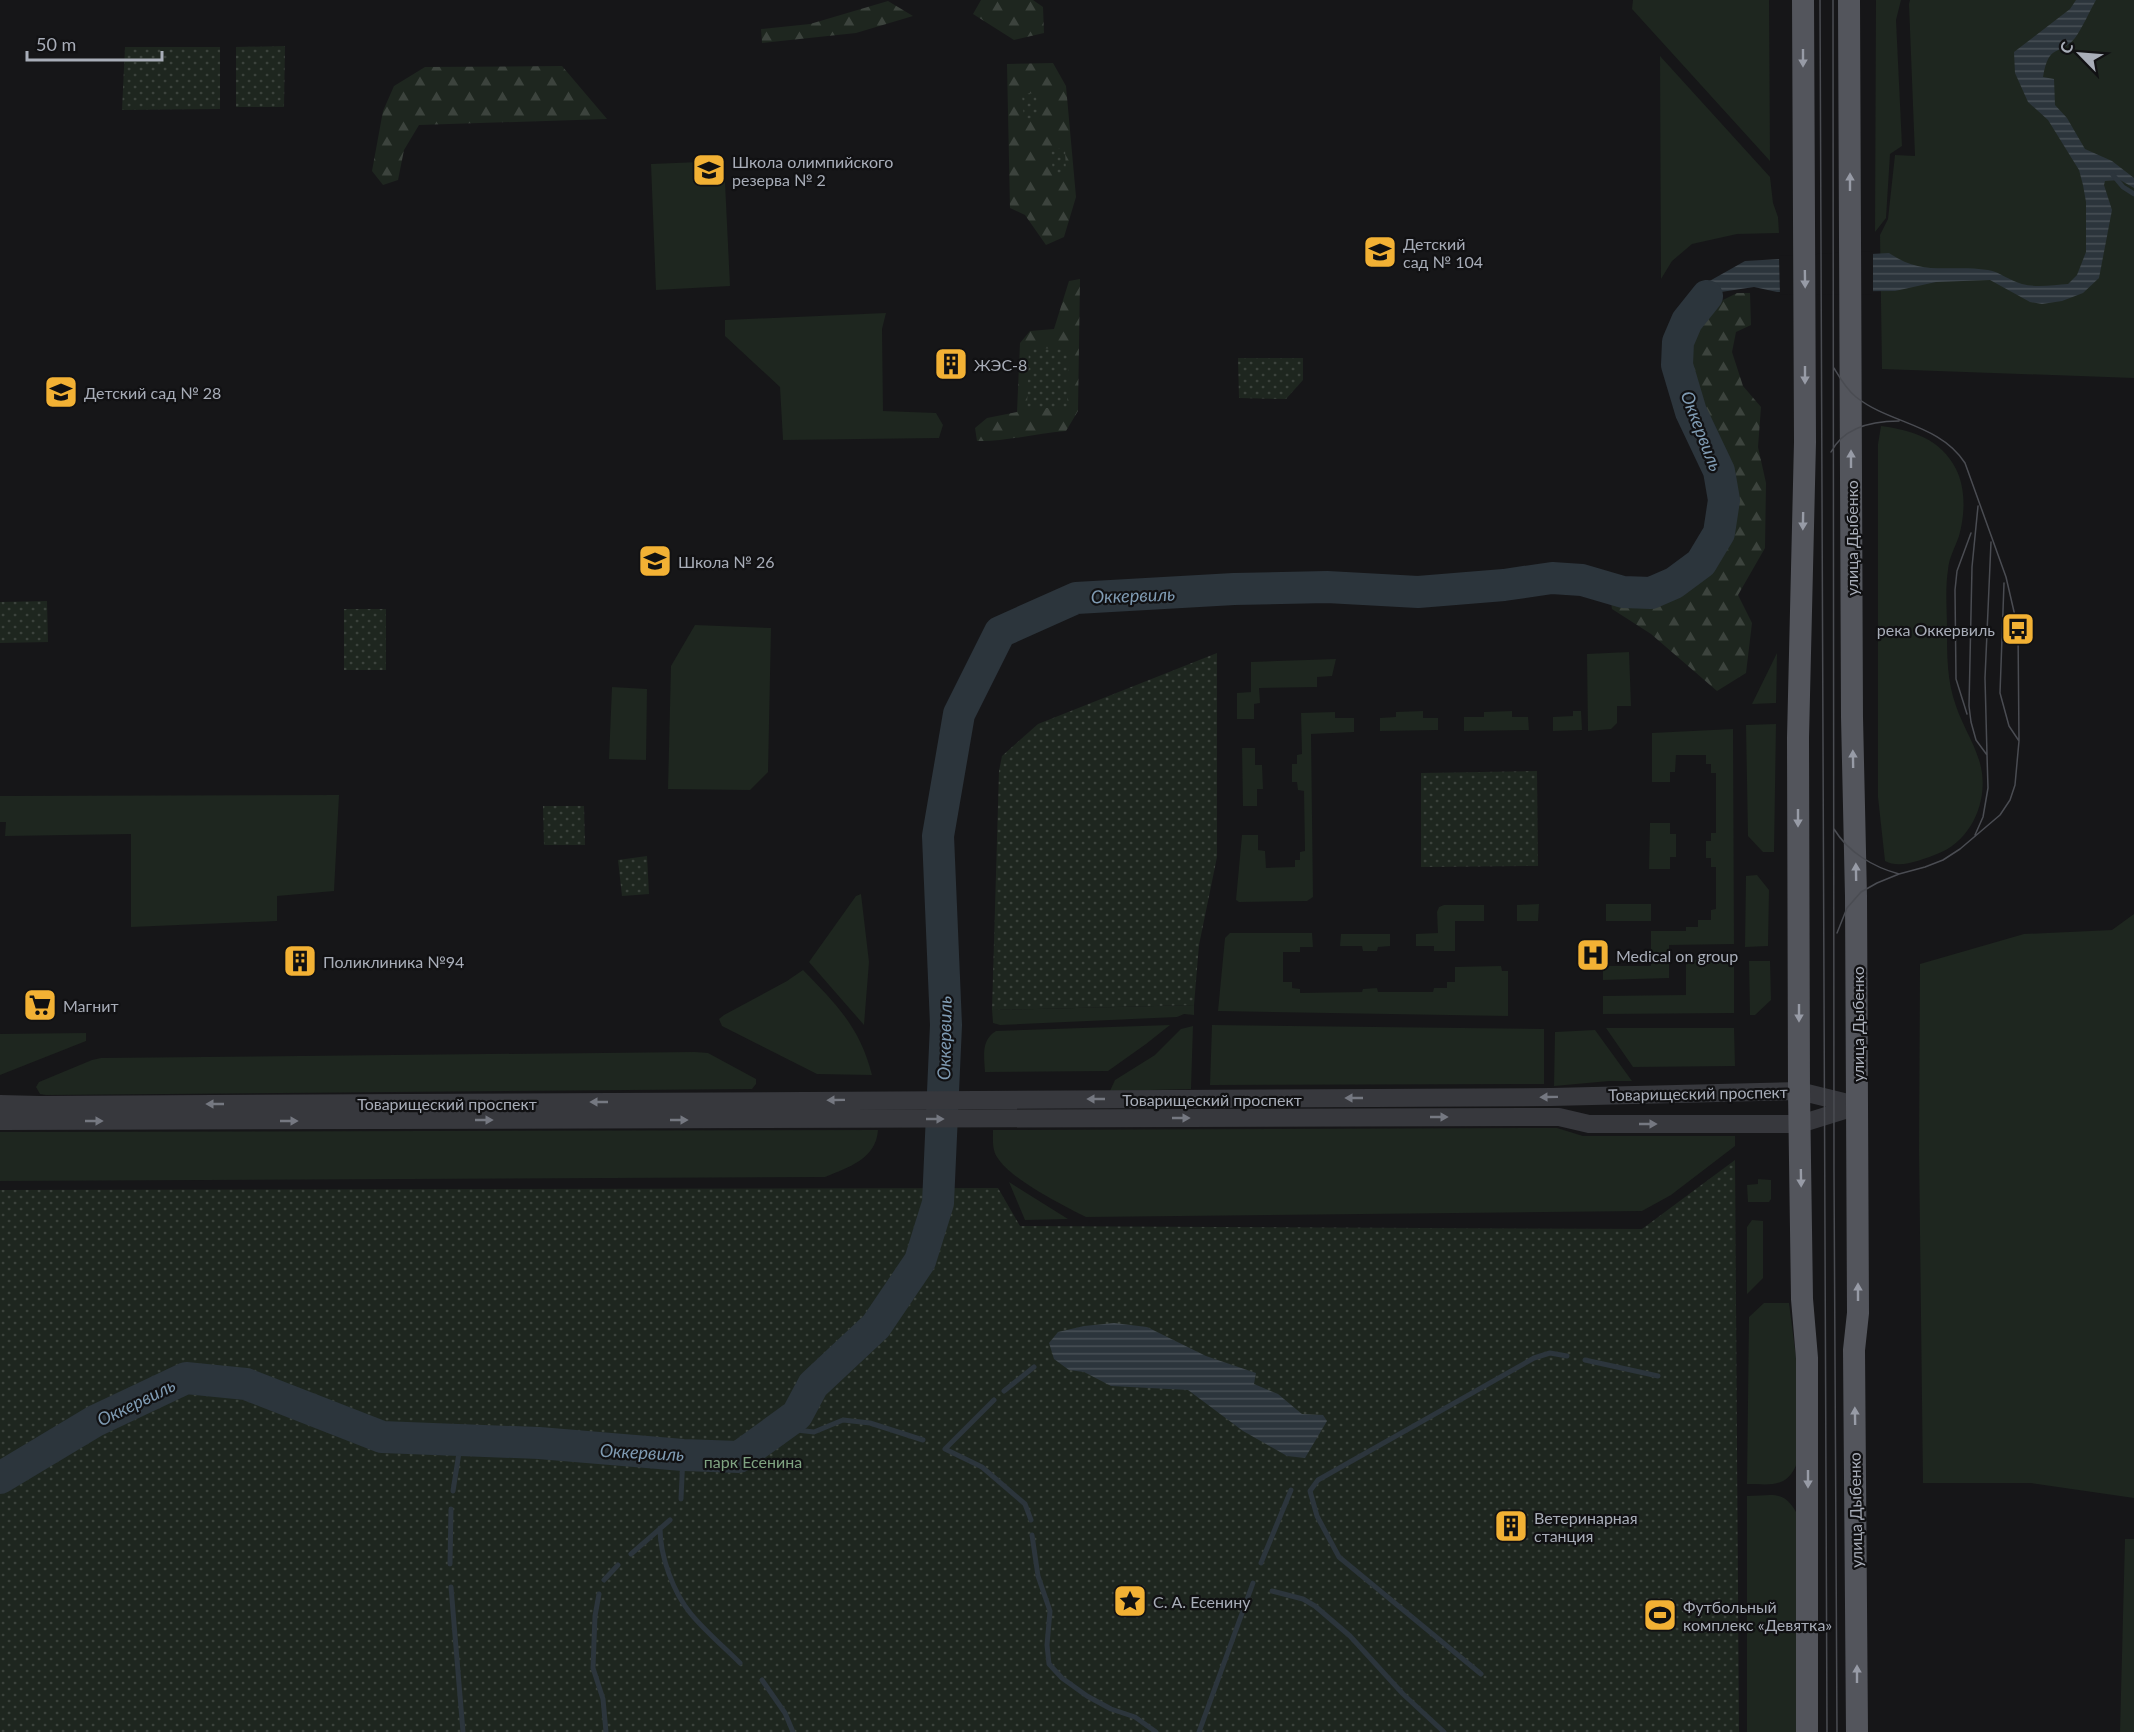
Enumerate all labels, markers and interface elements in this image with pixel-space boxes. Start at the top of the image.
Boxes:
scale bar [27,24,162,62]
north arrow [2050,24,2110,84]
text: 50 m [36,33,76,55]
text: С [2055,38,2077,56]
one-way arrow [1798,49,1808,68]
school or university icon: Школа олимпийского резерва № 2 [691,152,727,188]
place label: Школа олимпийского резерва № 2 [732,152,893,189]
one-way arrow [1845,173,1855,192]
school or university icon: Детский сад № 104 [1362,234,1398,270]
place label: Детский сад № 104 [1403,234,1483,271]
one-way arrow [1800,269,1809,288]
building icon: ЖЭС-8 [933,346,969,382]
place label: ЖЭС-8 [974,355,1027,374]
one-way arrow [1800,366,1810,385]
school or university icon: Детский сад № 28 [43,374,79,410]
place label: Детский сад № 28 [84,383,221,402]
water label: Оккервиль [1677,388,1727,474]
one-way arrow [1846,449,1856,468]
street label: улица Дыбенко [1842,480,1861,596]
one-way arrow [1799,512,1808,531]
school or university icon: Школа № 26 [637,543,673,579]
place label: Школа № 26 [678,552,774,571]
water label: Оккервиль [1090,583,1176,607]
bus stop icon: река Оккервиль [2000,611,2036,647]
place label: река Оккервиль [1877,620,1995,639]
one-way arrow [1849,749,1858,768]
one-way arrow [1793,808,1803,827]
one-way arrow [1851,863,1861,882]
hospital icon: Medical on group [1575,937,1611,973]
building icon: Поликлиника №94 [282,943,318,979]
place label: Medical on group [1616,946,1738,965]
place label: Поликлиника №94 [323,952,464,971]
street label: улица Дыбенко [1848,966,1867,1082]
supermarket icon: Магнит [22,987,58,1023]
place label: Магнит [63,996,119,1015]
water label: Оккервиль [932,996,956,1080]
one-way arrow [1794,1003,1804,1022]
street label: Товарищеский проспект [1608,1082,1788,1104]
street label: Товарищеский проспект [1122,1090,1302,1109]
one-way arrow [1539,1092,1558,1102]
one-way arrow [1344,1093,1363,1103]
street label: Товарищеский проспект [357,1094,537,1113]
one-way arrow [1086,1094,1105,1104]
one-way arrow [826,1095,845,1105]
one-way arrow [589,1097,608,1107]
one-way arrow [205,1099,224,1109]
one-way arrow [1430,1112,1449,1122]
one-way arrow [1172,1113,1191,1123]
one-way arrow [925,1114,944,1124]
one-way arrow [475,1115,494,1125]
one-way arrow [670,1115,689,1125]
one-way arrow [85,1116,104,1126]
one-way arrow [280,1116,299,1126]
one-way arrow [1638,1119,1657,1129]
one-way arrow [1797,1169,1806,1188]
one-way arrow [1853,1283,1863,1302]
water label: Оккервиль [93,1374,179,1430]
one-way arrow [1850,1406,1859,1425]
water label: Оккервиль [599,1439,685,1465]
park label: парк Есенина [704,1452,802,1471]
street label: улица Дыбенко [1844,1452,1866,1568]
one-way arrow [1803,1470,1812,1489]
building icon: Ветеринарная станция [1493,1508,1529,1544]
place label: Ветеринарная станция [1534,1508,1638,1545]
place icon: С. А. Есенину [1112,1583,1148,1619]
place label: С. А. Есенину [1153,1592,1251,1611]
sports icon: Футбольный комплекс «Девятка» [1642,1597,1678,1633]
place label: Футбольный комплекс «Девятка» [1683,1597,1832,1634]
one-way arrow [1852,1664,1861,1683]

